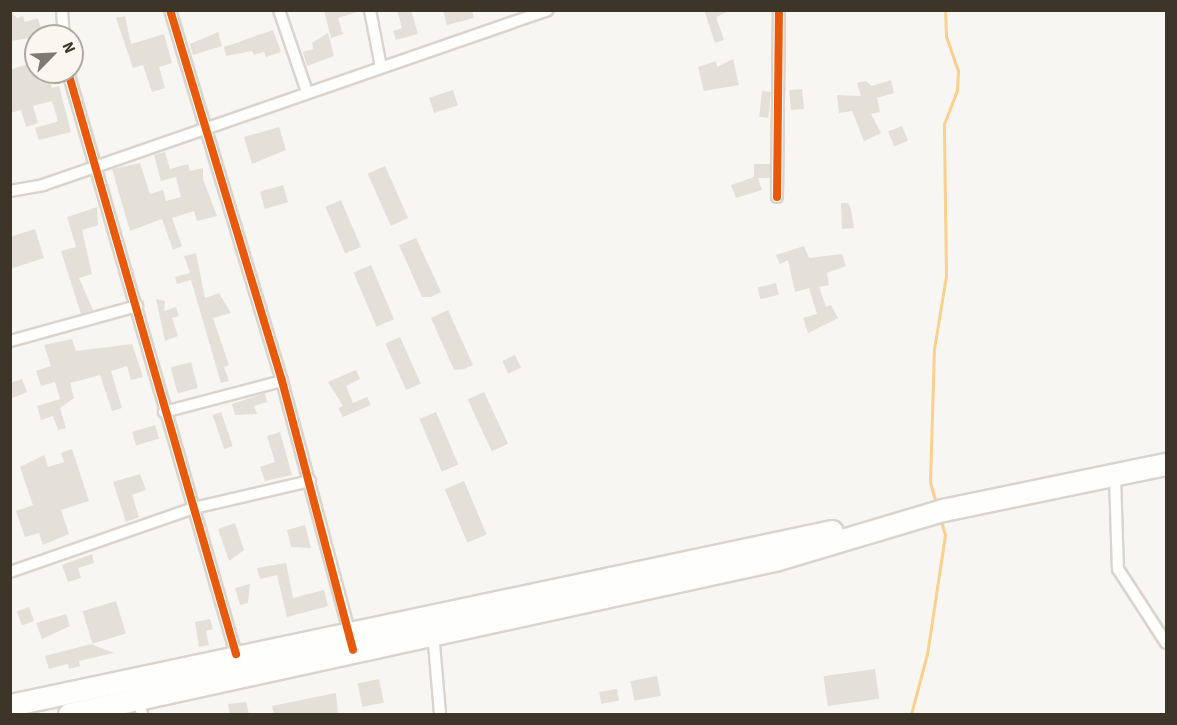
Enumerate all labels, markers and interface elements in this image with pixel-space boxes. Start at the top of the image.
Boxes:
north arrow [24,24,84,84]
text: N [56,38,81,57]

